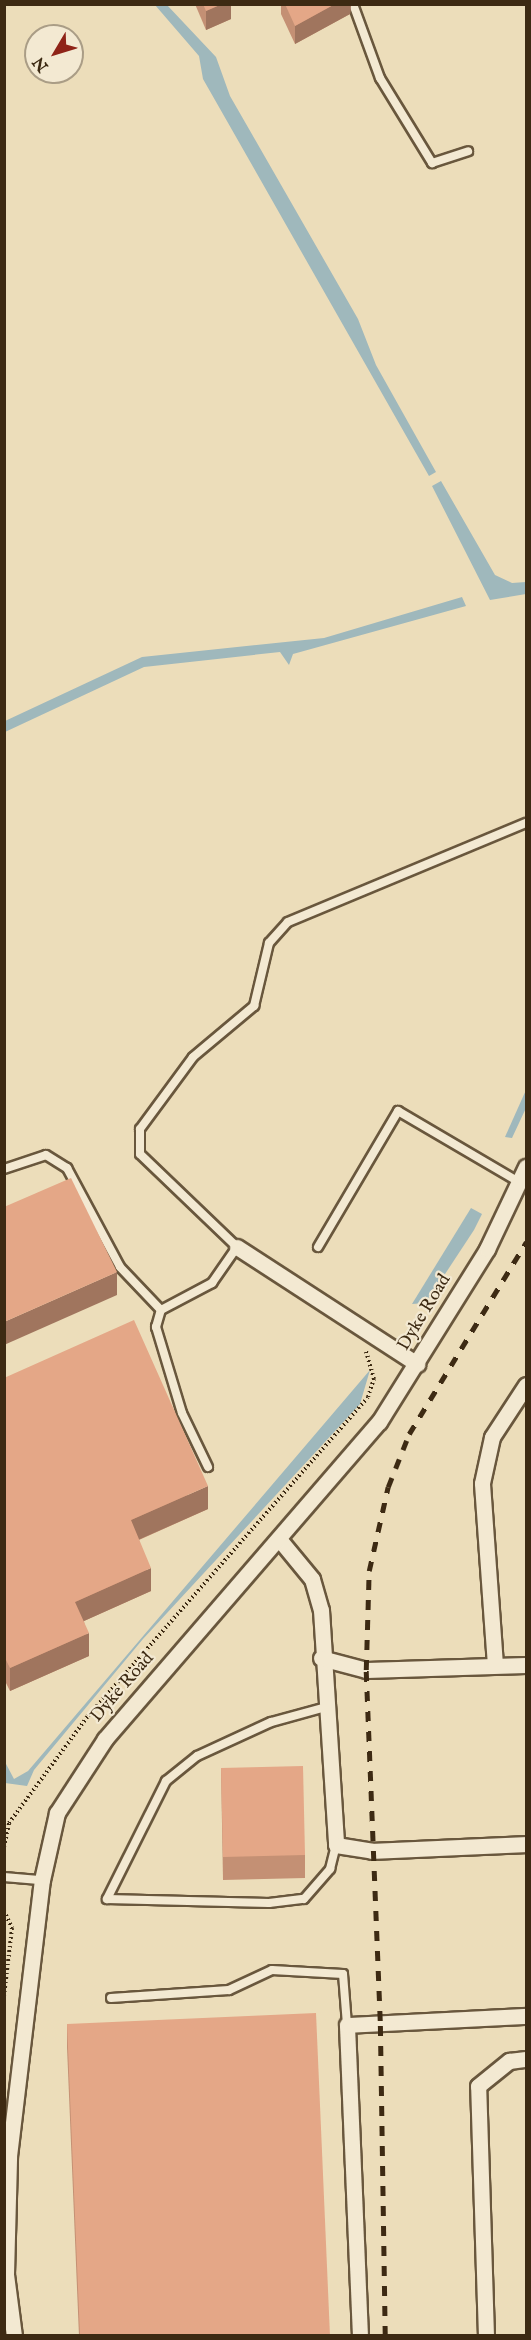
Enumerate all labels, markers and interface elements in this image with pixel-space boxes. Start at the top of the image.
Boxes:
north arrow [24,24,84,84]
text: N [29,52,54,75]
street label: Dyke Road [394,1271,456,1355]
street label: Dyke Road [87,1649,159,1727]

